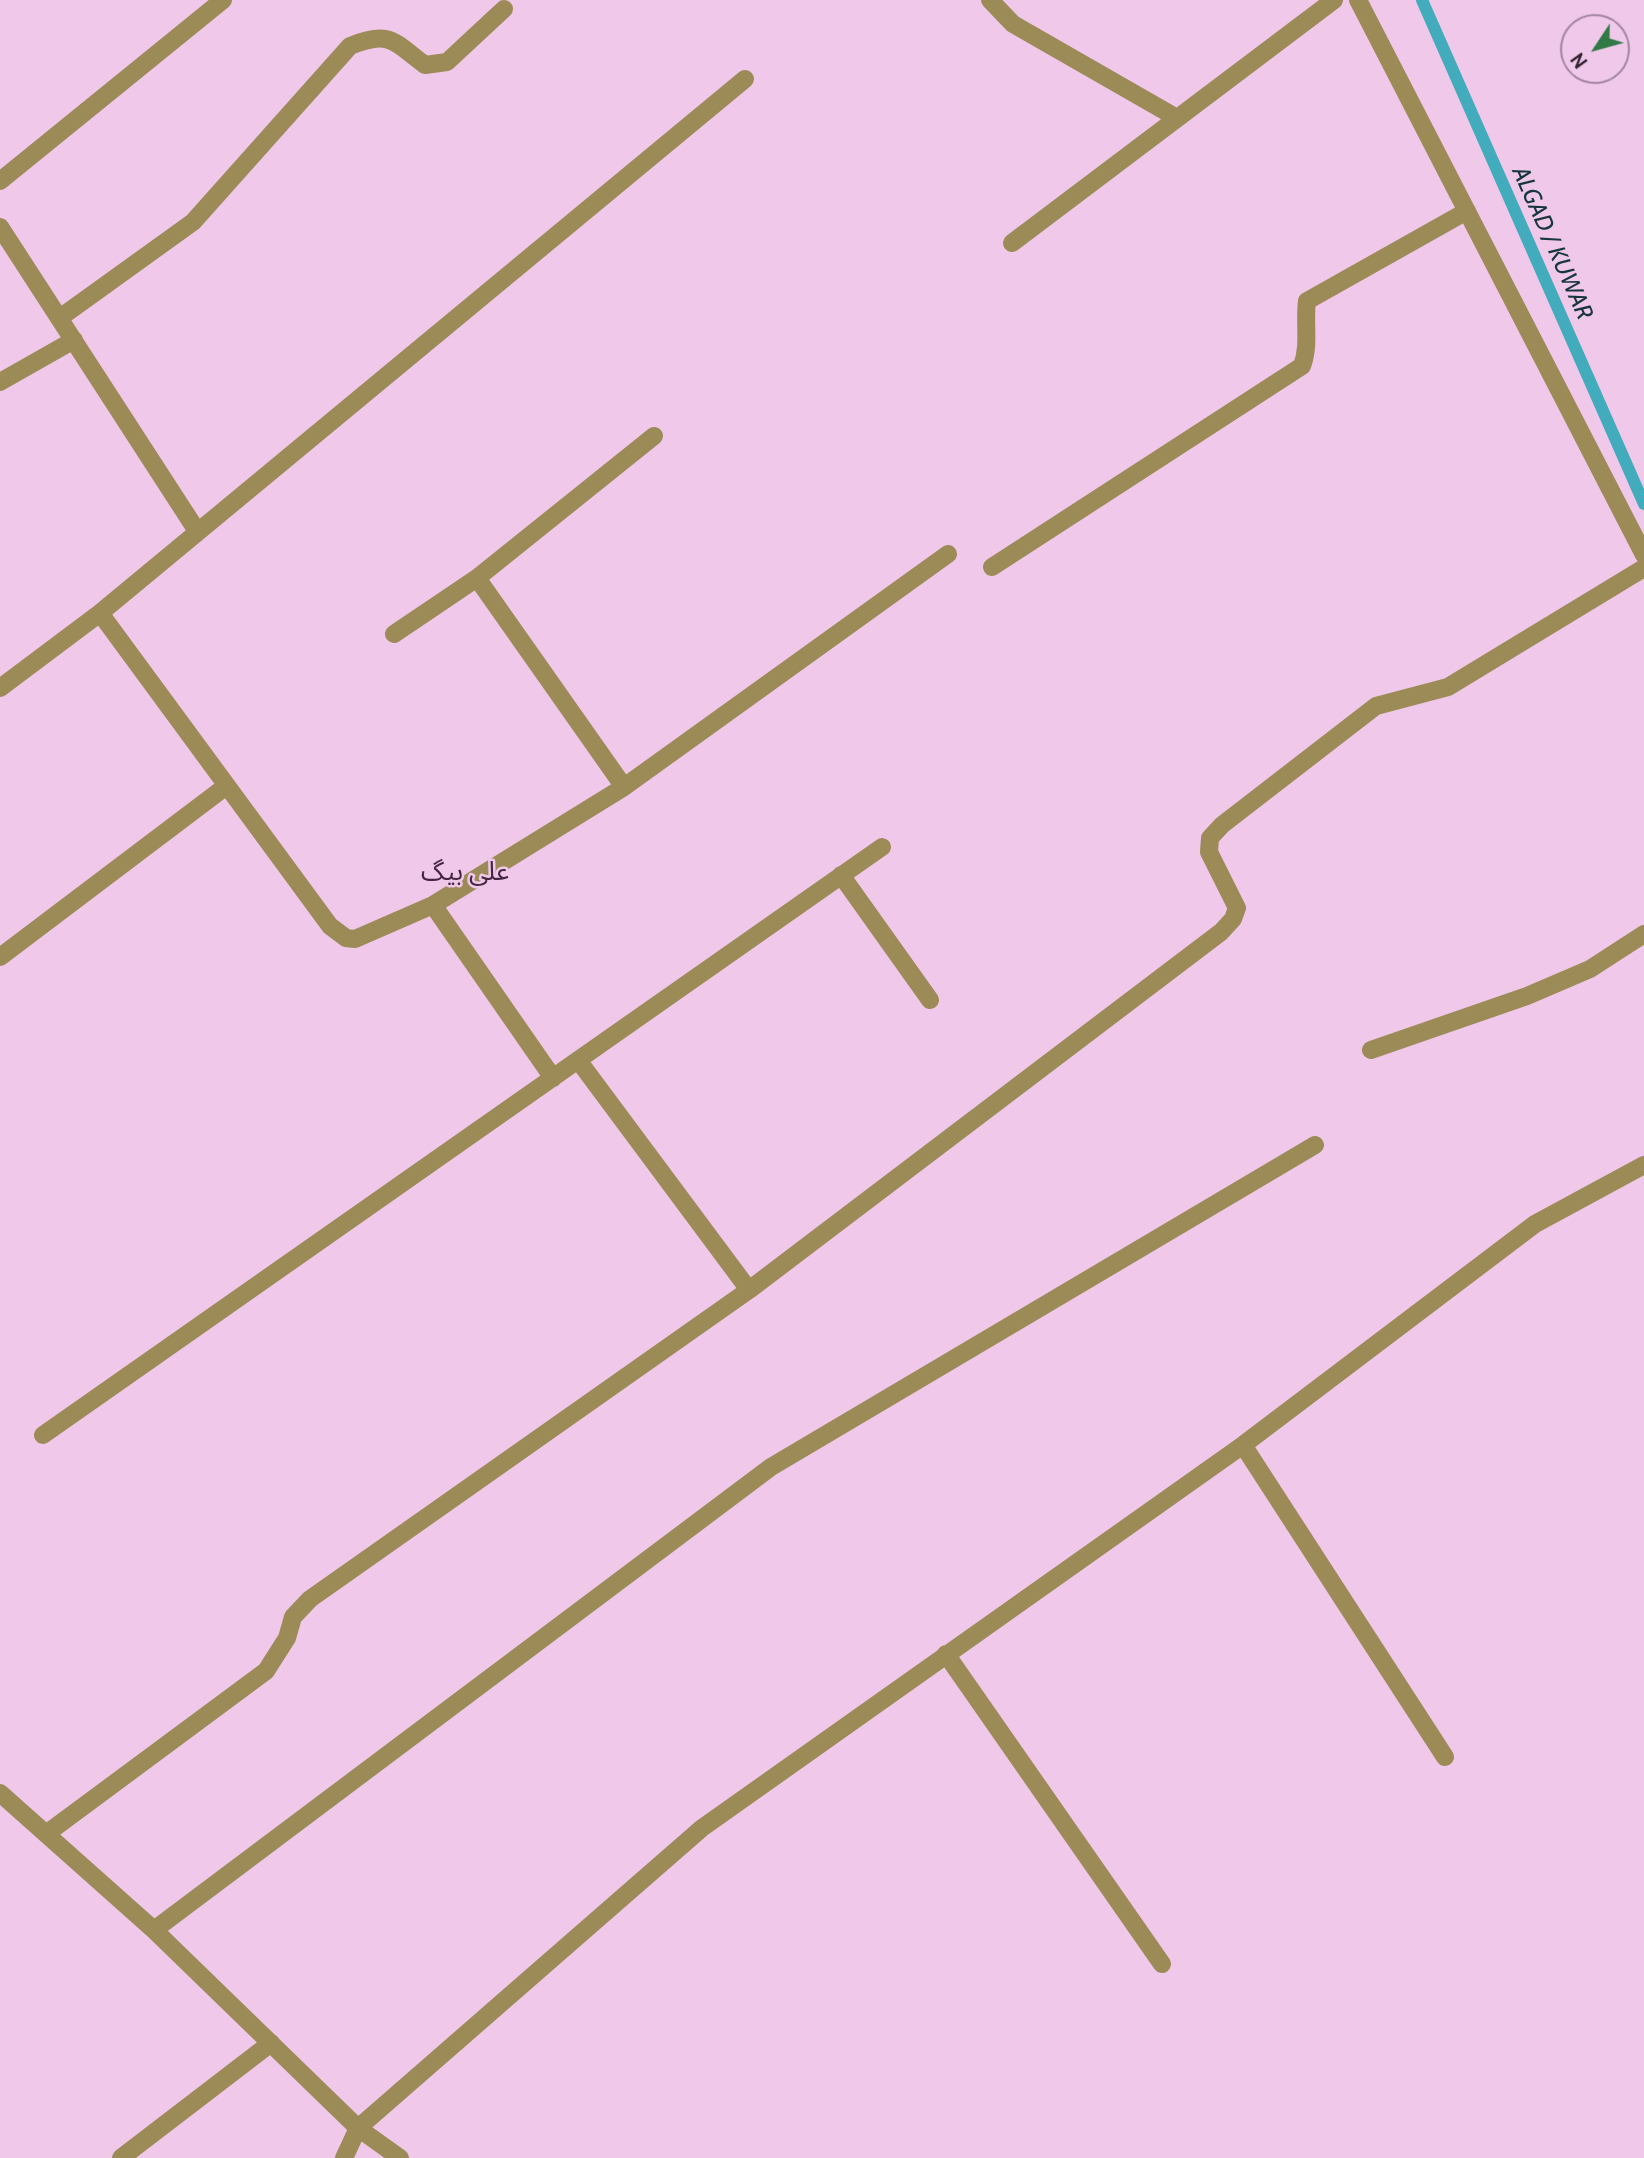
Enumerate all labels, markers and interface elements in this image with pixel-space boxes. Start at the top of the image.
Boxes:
north arrow [1560,14,1630,84]
text: N [1566,48,1592,73]
water label: ALGAD / KUWAR [1505,162,1599,324]
district label: علی بیگ [421,856,509,888]

